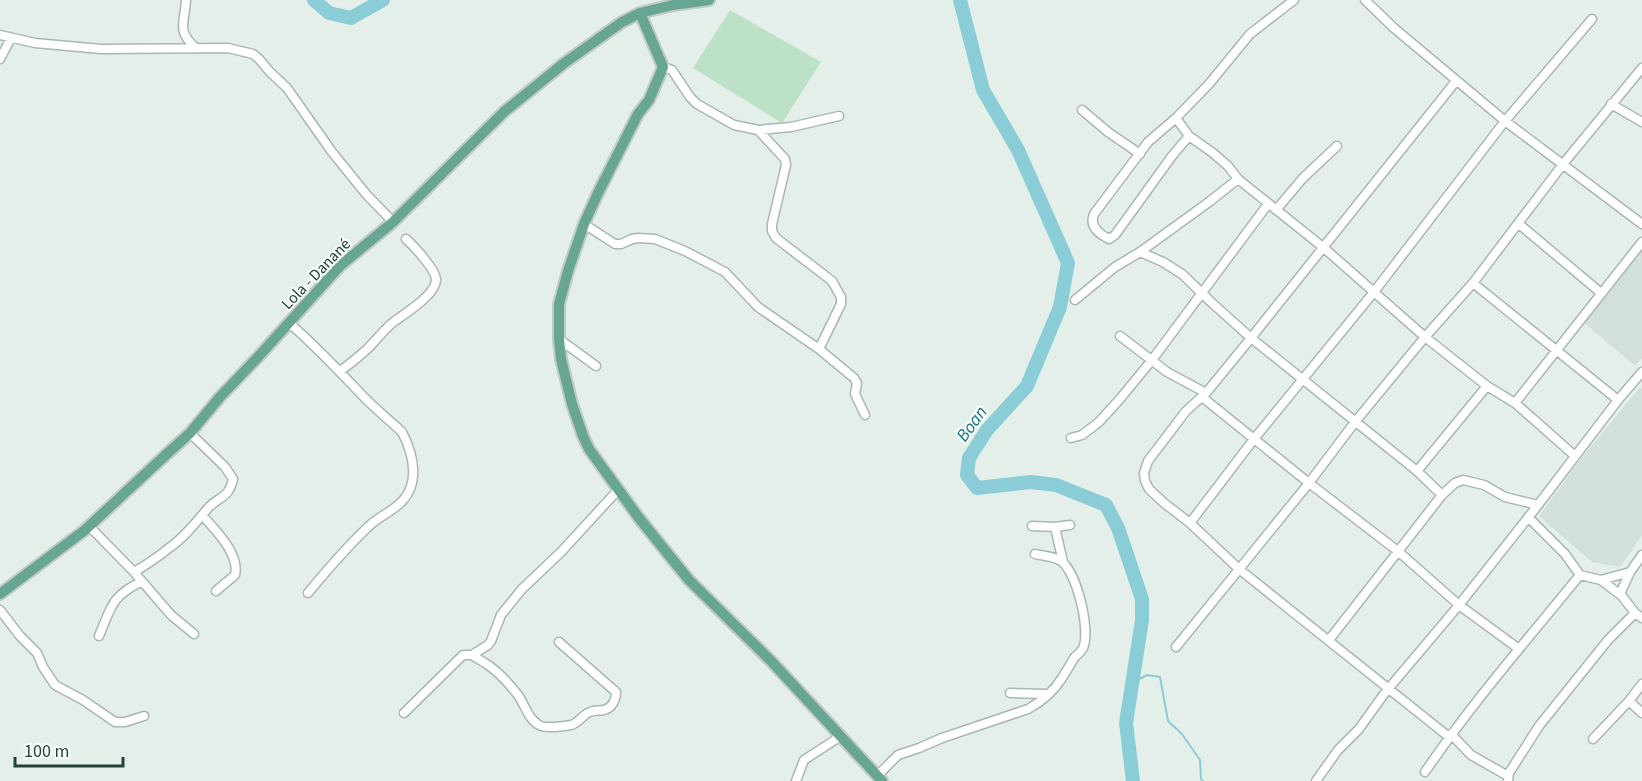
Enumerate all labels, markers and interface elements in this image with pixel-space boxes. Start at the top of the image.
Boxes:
street label: Lola - Danané [276,234,356,314]
water label: Boan [951,401,993,447]
scale bar [15,730,123,768]
text: 100 m [24,739,69,764]

